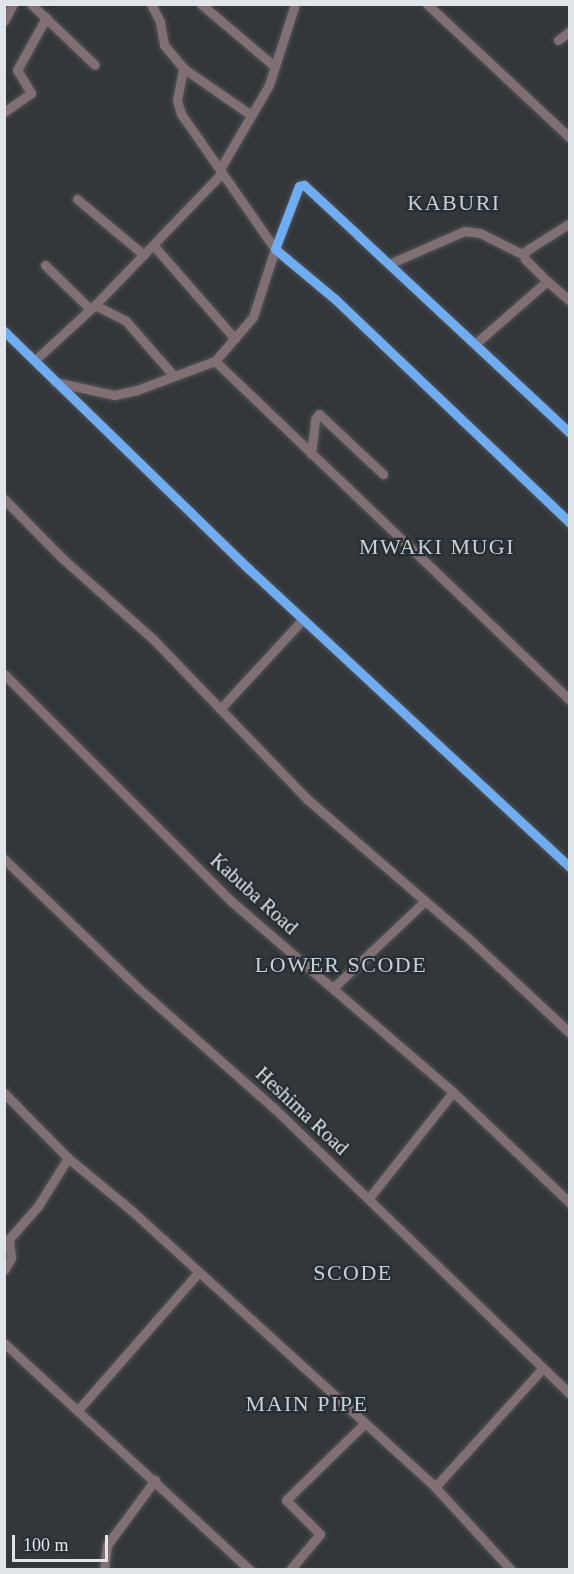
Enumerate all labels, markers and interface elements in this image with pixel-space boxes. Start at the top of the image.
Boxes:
district label: KABURI [407,190,501,216]
district label: MWAKI MUGI [359,534,515,560]
street label: Kabuba Road [205,848,303,940]
district label: LOWER SCODE [255,952,427,978]
street label: Heshima Road [251,1062,353,1160]
district label: SCODE [313,1260,393,1286]
district label: MAIN PIPE [246,1391,368,1417]
scale bar [15,1523,111,1561]
text: 100 m [23,1535,69,1555]

